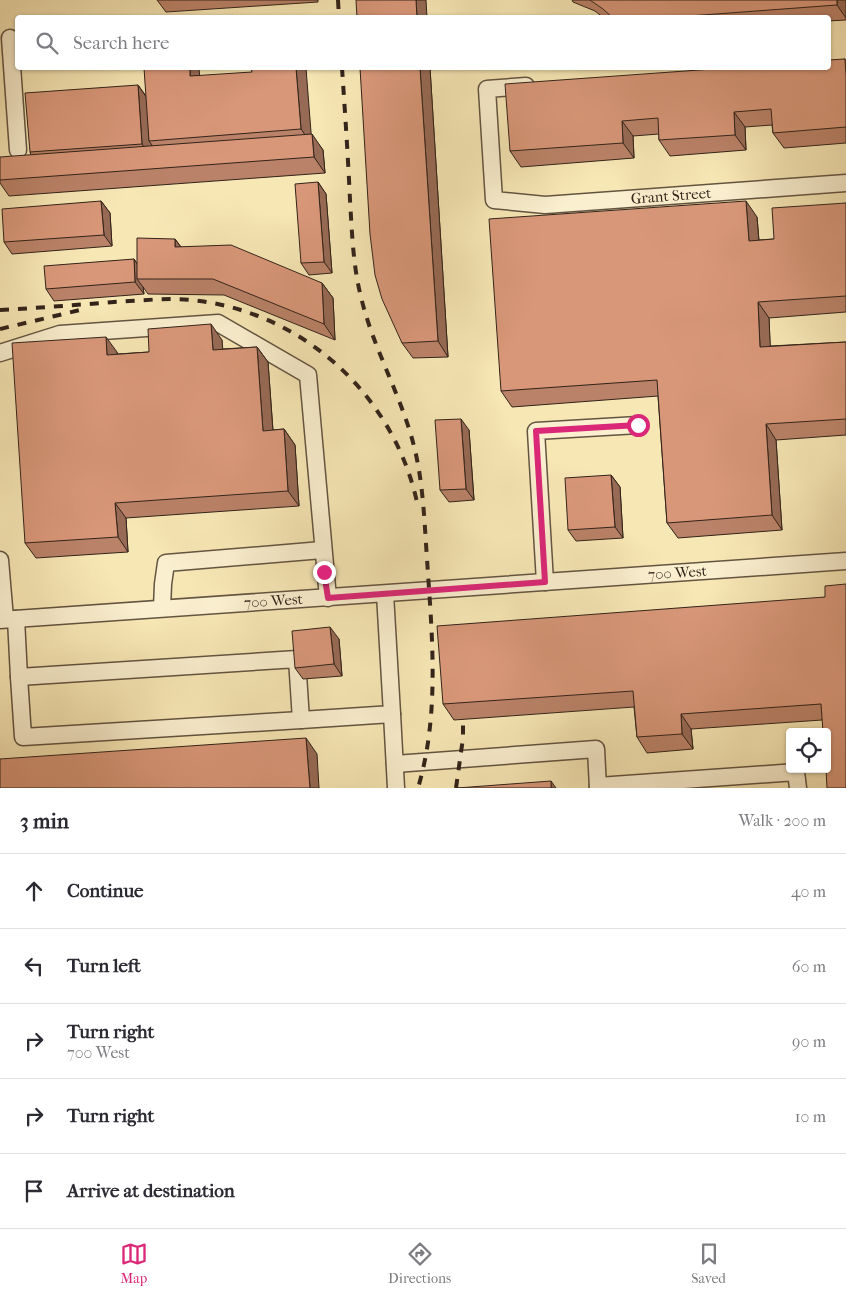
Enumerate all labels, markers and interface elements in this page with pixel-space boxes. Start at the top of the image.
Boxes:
search box [15,15,831,70]
icon: search [33,29,61,57]
text: Search here [73,32,169,54]
street label: Grant Street [630,184,713,208]
route start [627,414,650,437]
route end [313,561,336,584]
street label: 700 West [647,562,708,584]
street label: 700 West [243,590,304,612]
map controls [786,728,831,773]
button: locate [786,728,831,773]
text: 3 min [20,809,69,833]
text: Walk · 200 m [739,811,826,830]
icon: ahead [20,877,48,905]
text: Continue [67,880,143,902]
text: 40 m [791,882,826,901]
icon: left [20,952,48,980]
text: Turn left [67,955,141,977]
text: 60 m [792,957,826,976]
text: Turn right [67,1021,154,1043]
icon: right [20,1027,48,1055]
text: 90 m [792,1032,826,1051]
text: 700 West [67,1043,130,1062]
icon: right [20,1102,48,1130]
text: Turn right [67,1105,154,1127]
text: 10 m [795,1107,826,1126]
icon: arrive [20,1177,48,1205]
text: Arrive at destination [67,1180,235,1202]
tab: Map [120,1240,148,1287]
tab: Directions [388,1240,451,1287]
tab: Saved [691,1240,726,1287]

